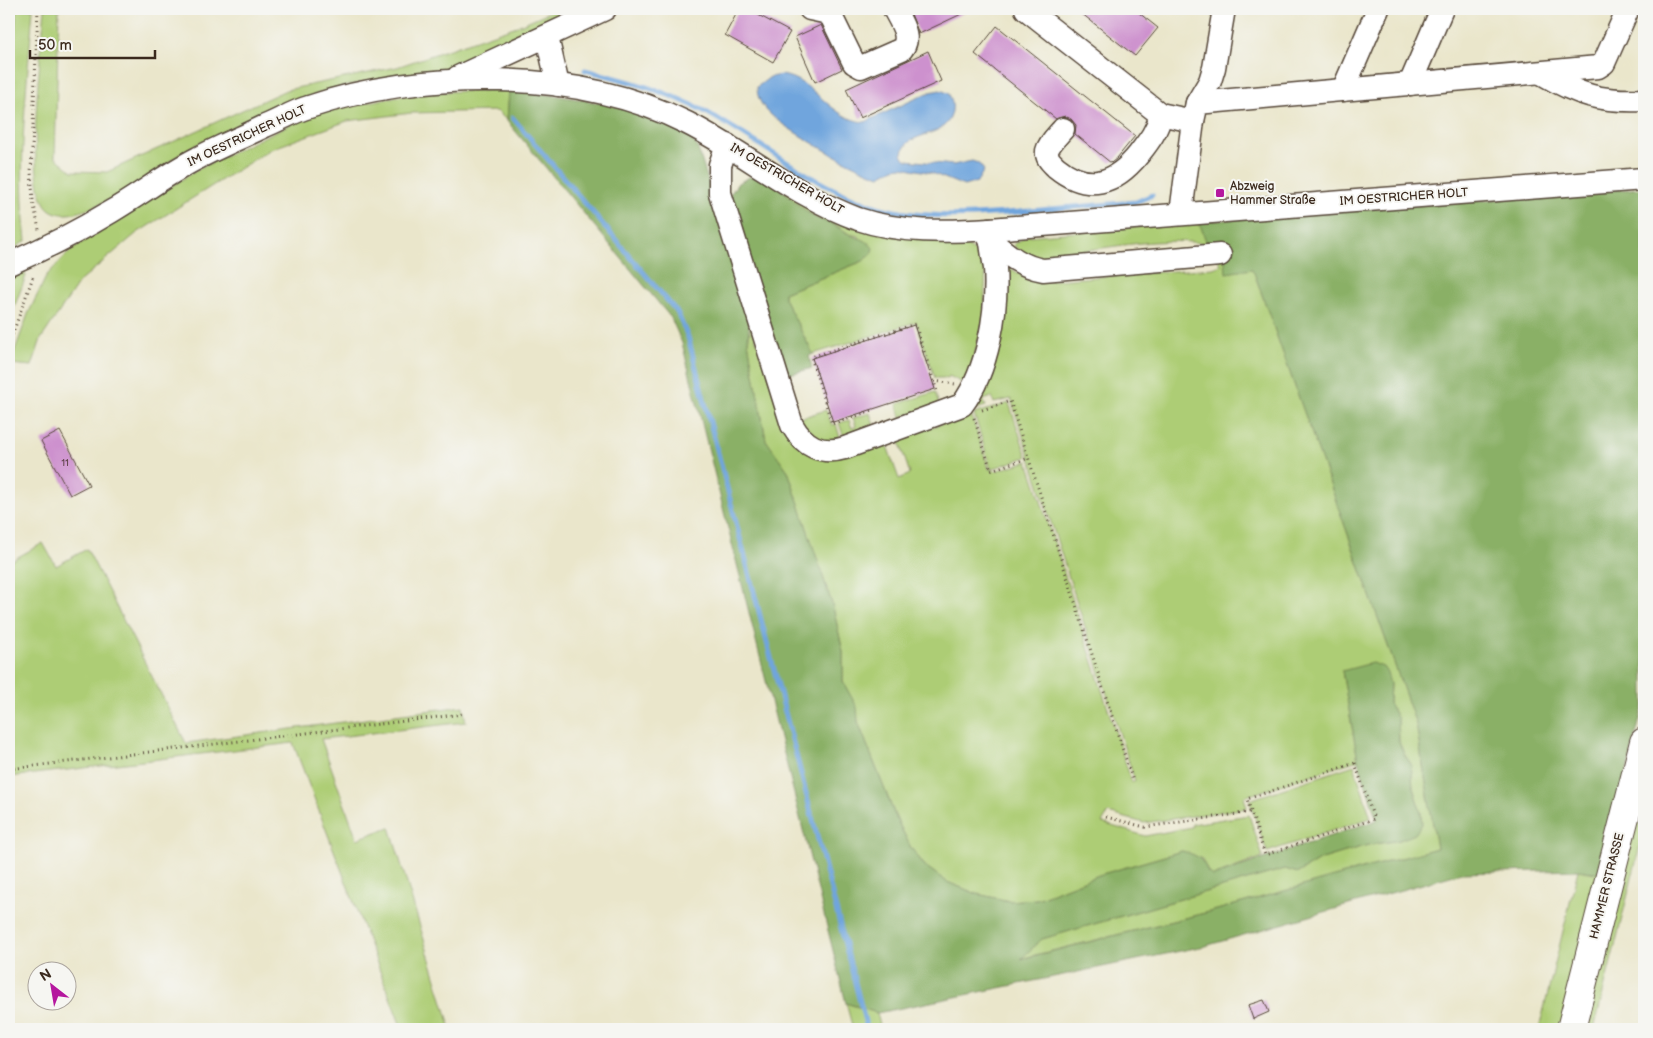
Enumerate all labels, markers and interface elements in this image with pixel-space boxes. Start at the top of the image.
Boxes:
scale bar [30,28,155,60]
text: 50 m [38,36,72,55]
street label: IM OESTRICHER HOLT [185,102,309,170]
street label: IM OESTRICHER HOLT [727,140,847,218]
place label: Abzweig Hammer Straße [1230,179,1316,208]
street label: IM OESTRICHER HOLT [1339,185,1470,209]
marker: Abzweig Hammer Straße [1214,187,1226,199]
house number: 11 [61,457,69,469]
street label: HAMMER STRASSE [1587,831,1627,941]
north arrow [28,960,78,1010]
text: N [37,965,54,985]

